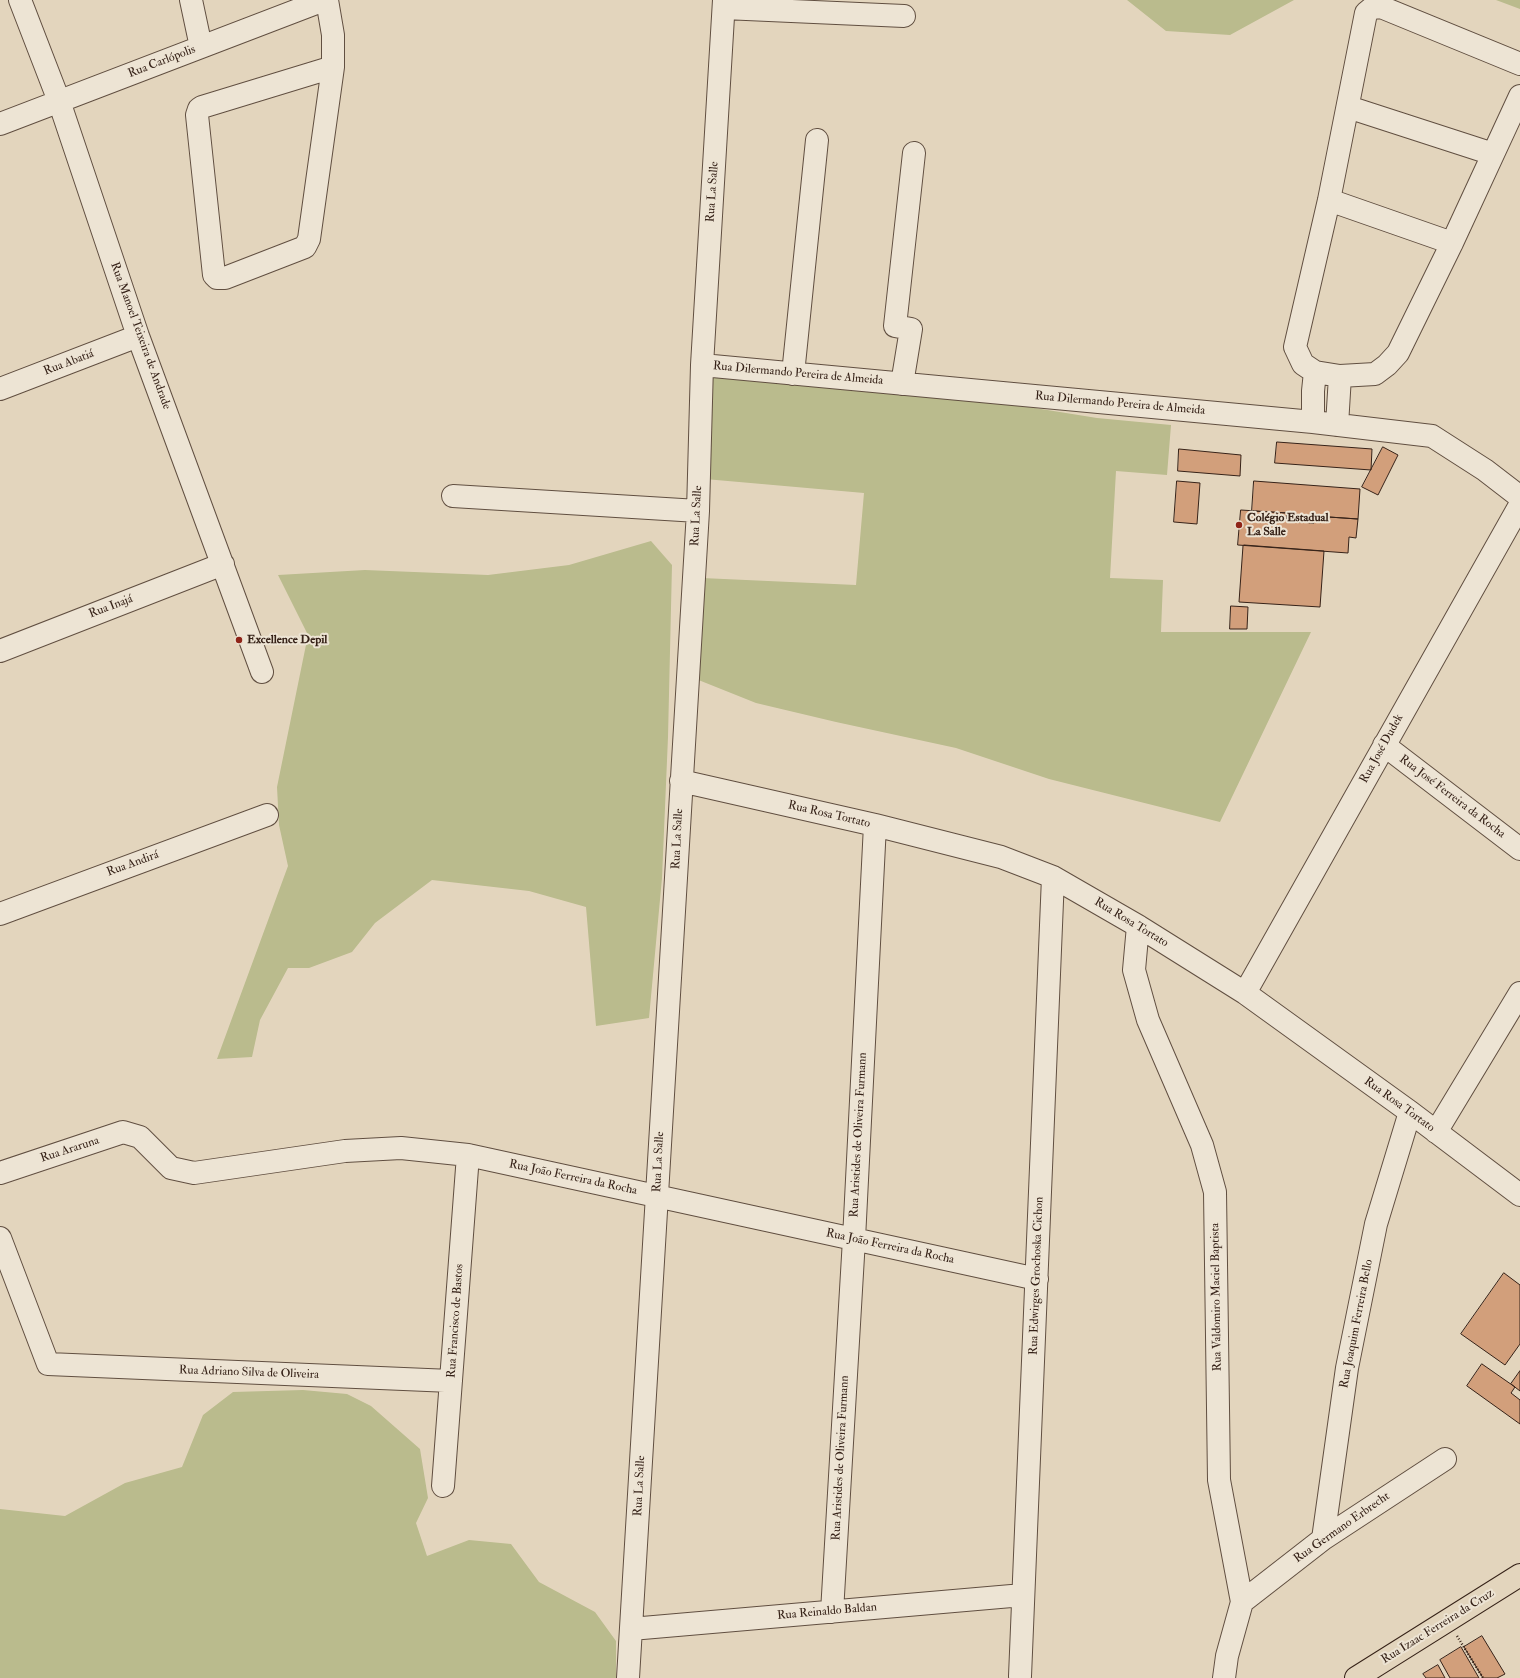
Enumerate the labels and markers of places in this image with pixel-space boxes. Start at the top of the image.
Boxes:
place label: Colégio Estadual La Salle [1247,511,1329,539]
marker: Colégio Estadual La Salle [1234,520,1244,530]
place label: Excellence Depil [247,633,327,647]
marker: Excellence Depil [234,635,244,645]

